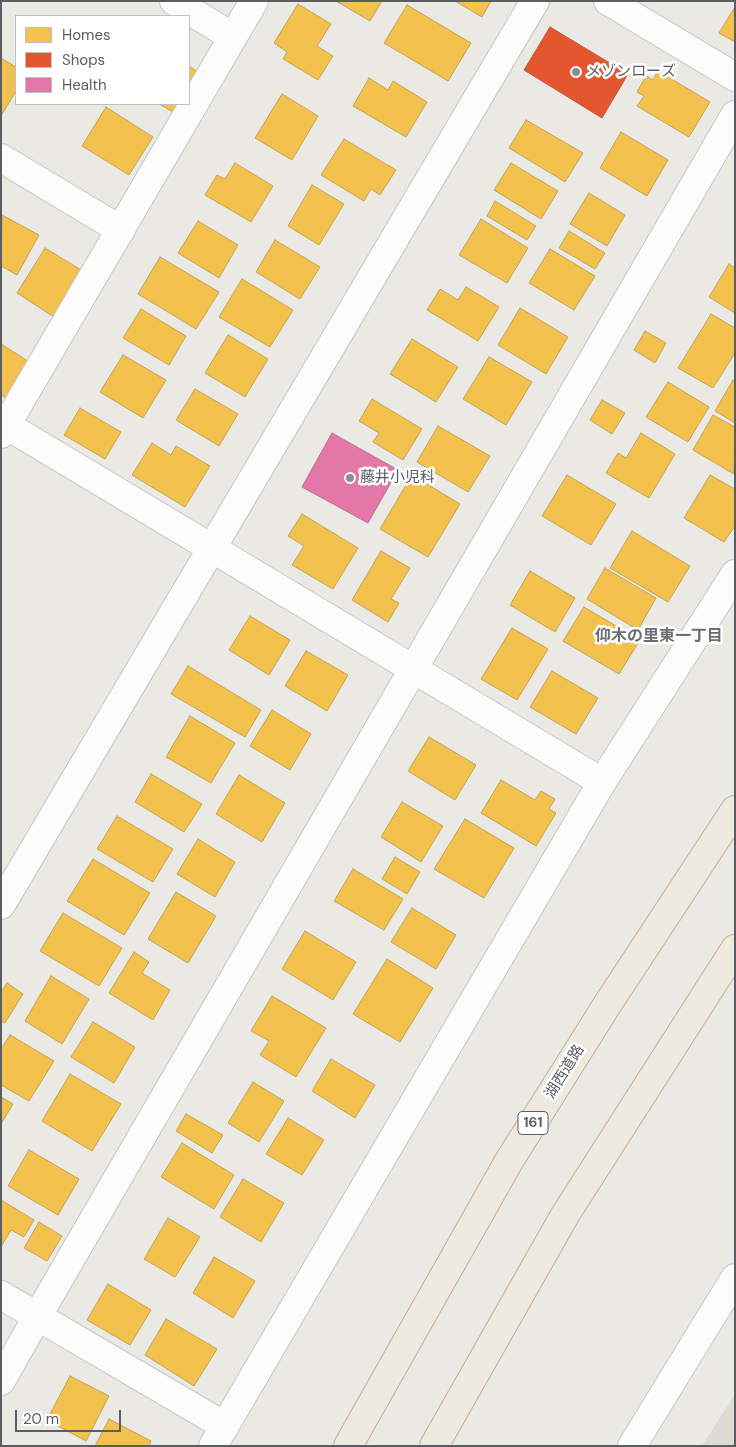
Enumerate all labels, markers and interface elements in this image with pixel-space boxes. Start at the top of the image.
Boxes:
legend [15,15,190,105]
text: Homes [62,25,111,45]
text: Shops [62,50,105,70]
place label: メゾンローズ [586,63,676,81]
marker: メゾンローズ [570,66,582,78]
text: Health [62,75,107,95]
place label: 藤井小児科 [360,469,435,487]
marker: 藤井小児科 [344,472,356,484]
district label: 仰木の里東一丁目 [595,627,723,647]
street label: 湖西道路 [541,1042,589,1102]
road number: 161 [518,1112,548,1134]
scale bar [18,1400,124,1432]
text: 20 m [23,1409,59,1429]

